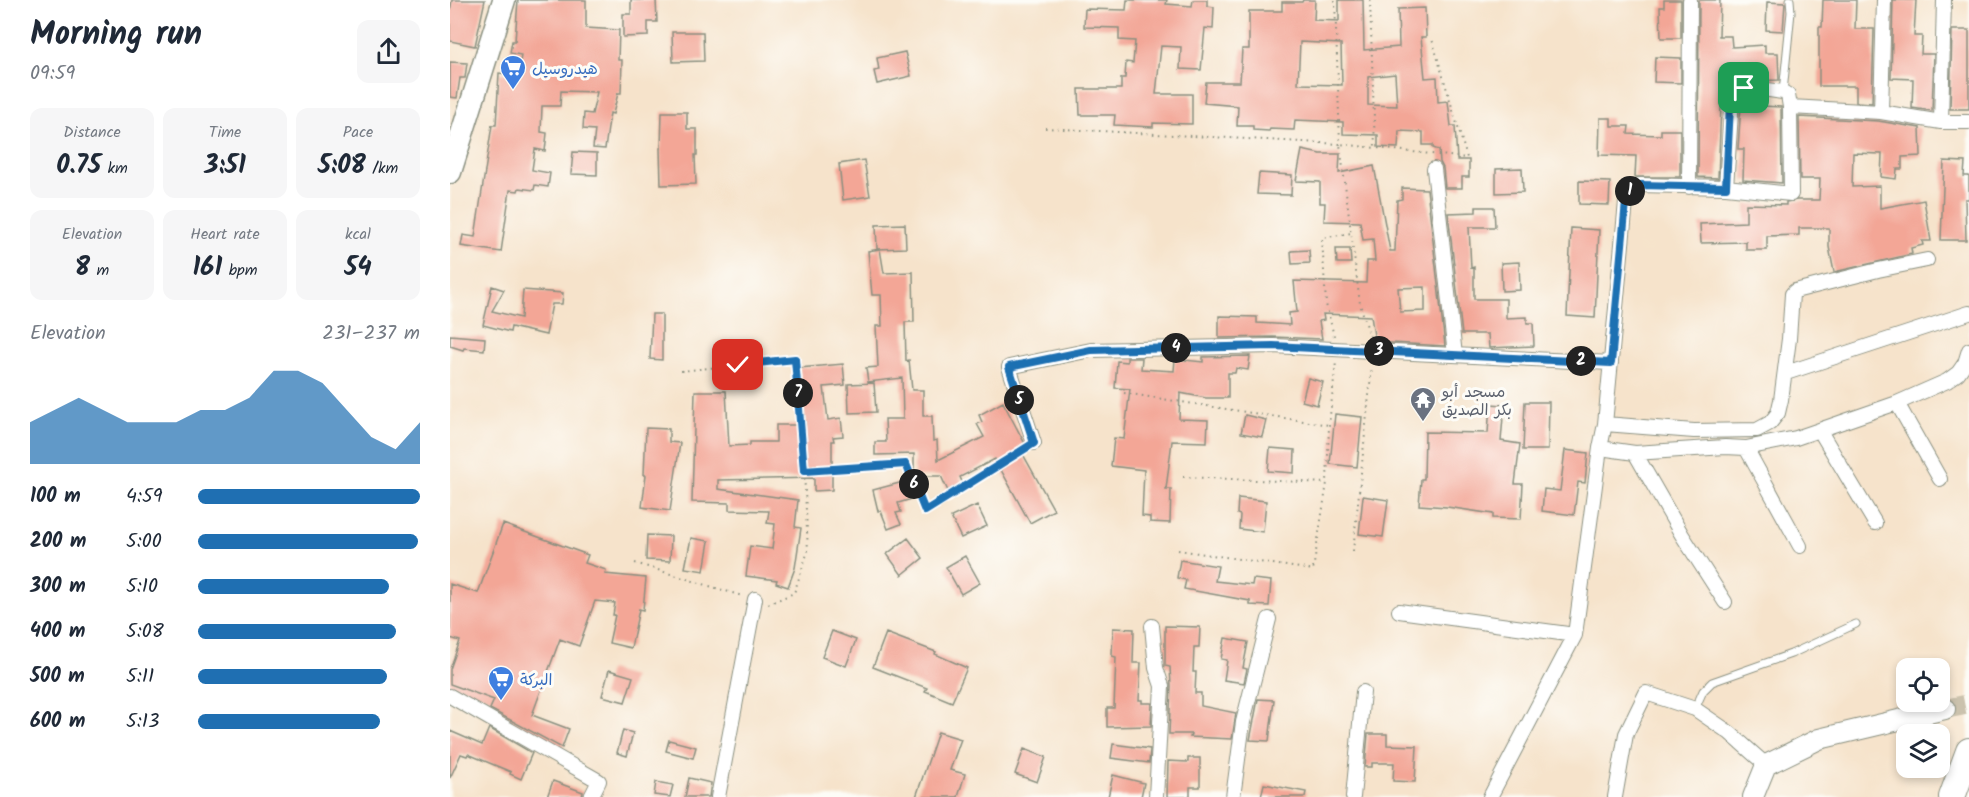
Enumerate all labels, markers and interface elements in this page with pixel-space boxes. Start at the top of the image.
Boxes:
text: Morning run [30,9,202,62]
button: share [357,20,420,83]
supermarket icon: هيدروسيل [498,53,528,91]
place label: هيدروسيل [532,57,598,82]
text: 09:59 [30,58,75,90]
pin [1718,62,1769,113]
icon: arrive [1727,71,1760,104]
text: Distance [63,120,121,145]
text: Time [209,120,241,145]
text: Pace [343,120,373,145]
text: 0.75 [56,145,101,187]
text: 3:51 [204,145,246,187]
text: 5:08 [318,145,366,187]
text: km [101,156,128,181]
text: /km [366,156,398,181]
pin: 1 [1615,176,1645,206]
text: 1 [1628,178,1632,203]
text: Elevation [62,222,122,247]
text: Heart rate [190,222,260,247]
text: kcal [345,222,371,247]
text: 8 [75,247,90,289]
text: 161 [193,247,222,289]
text: 54 [344,247,372,289]
text: m [90,258,109,283]
text: bpm [222,258,258,283]
text: Elevation [30,318,106,350]
text: 231–237 m [322,318,420,350]
pin: 4 [1161,333,1191,363]
text: 4 [1172,335,1180,360]
pin: 3 [1364,336,1394,366]
text: 3 [1375,338,1383,363]
pin [712,339,763,390]
pin: 2 [1566,346,1596,376]
icon: check [721,348,754,381]
text: 2 [1576,348,1586,373]
pin: 7 [783,378,813,408]
text: 7 [794,380,802,405]
place label: مسجد أبو بكر الصديق [1440,380,1512,423]
pin: 5 [1004,385,1034,415]
temple icon: مسجد أبو بكر الصديق [1408,385,1438,423]
text: 5 [1015,387,1023,412]
pin: 6 [899,469,929,499]
text: 6 [910,471,918,496]
text: 100 m [30,481,81,513]
text: 4:59 [126,481,162,513]
text: 200 m [30,526,86,558]
text: 5:00 [126,526,162,558]
text: 300 m [30,571,86,603]
text: 5:10 [126,571,158,603]
text: 400 m [30,616,86,648]
text: 5:08 [126,616,164,648]
map controls [1896,658,1950,778]
button: locate [1896,658,1950,712]
text: 500 m [30,661,85,693]
text: 5:11 [126,661,154,693]
supermarket icon: البركة [486,664,516,702]
place label: البركة [520,668,552,693]
text: 600 m [30,706,85,738]
text: 5:13 [126,706,159,738]
button: layers [1896,724,1950,778]

